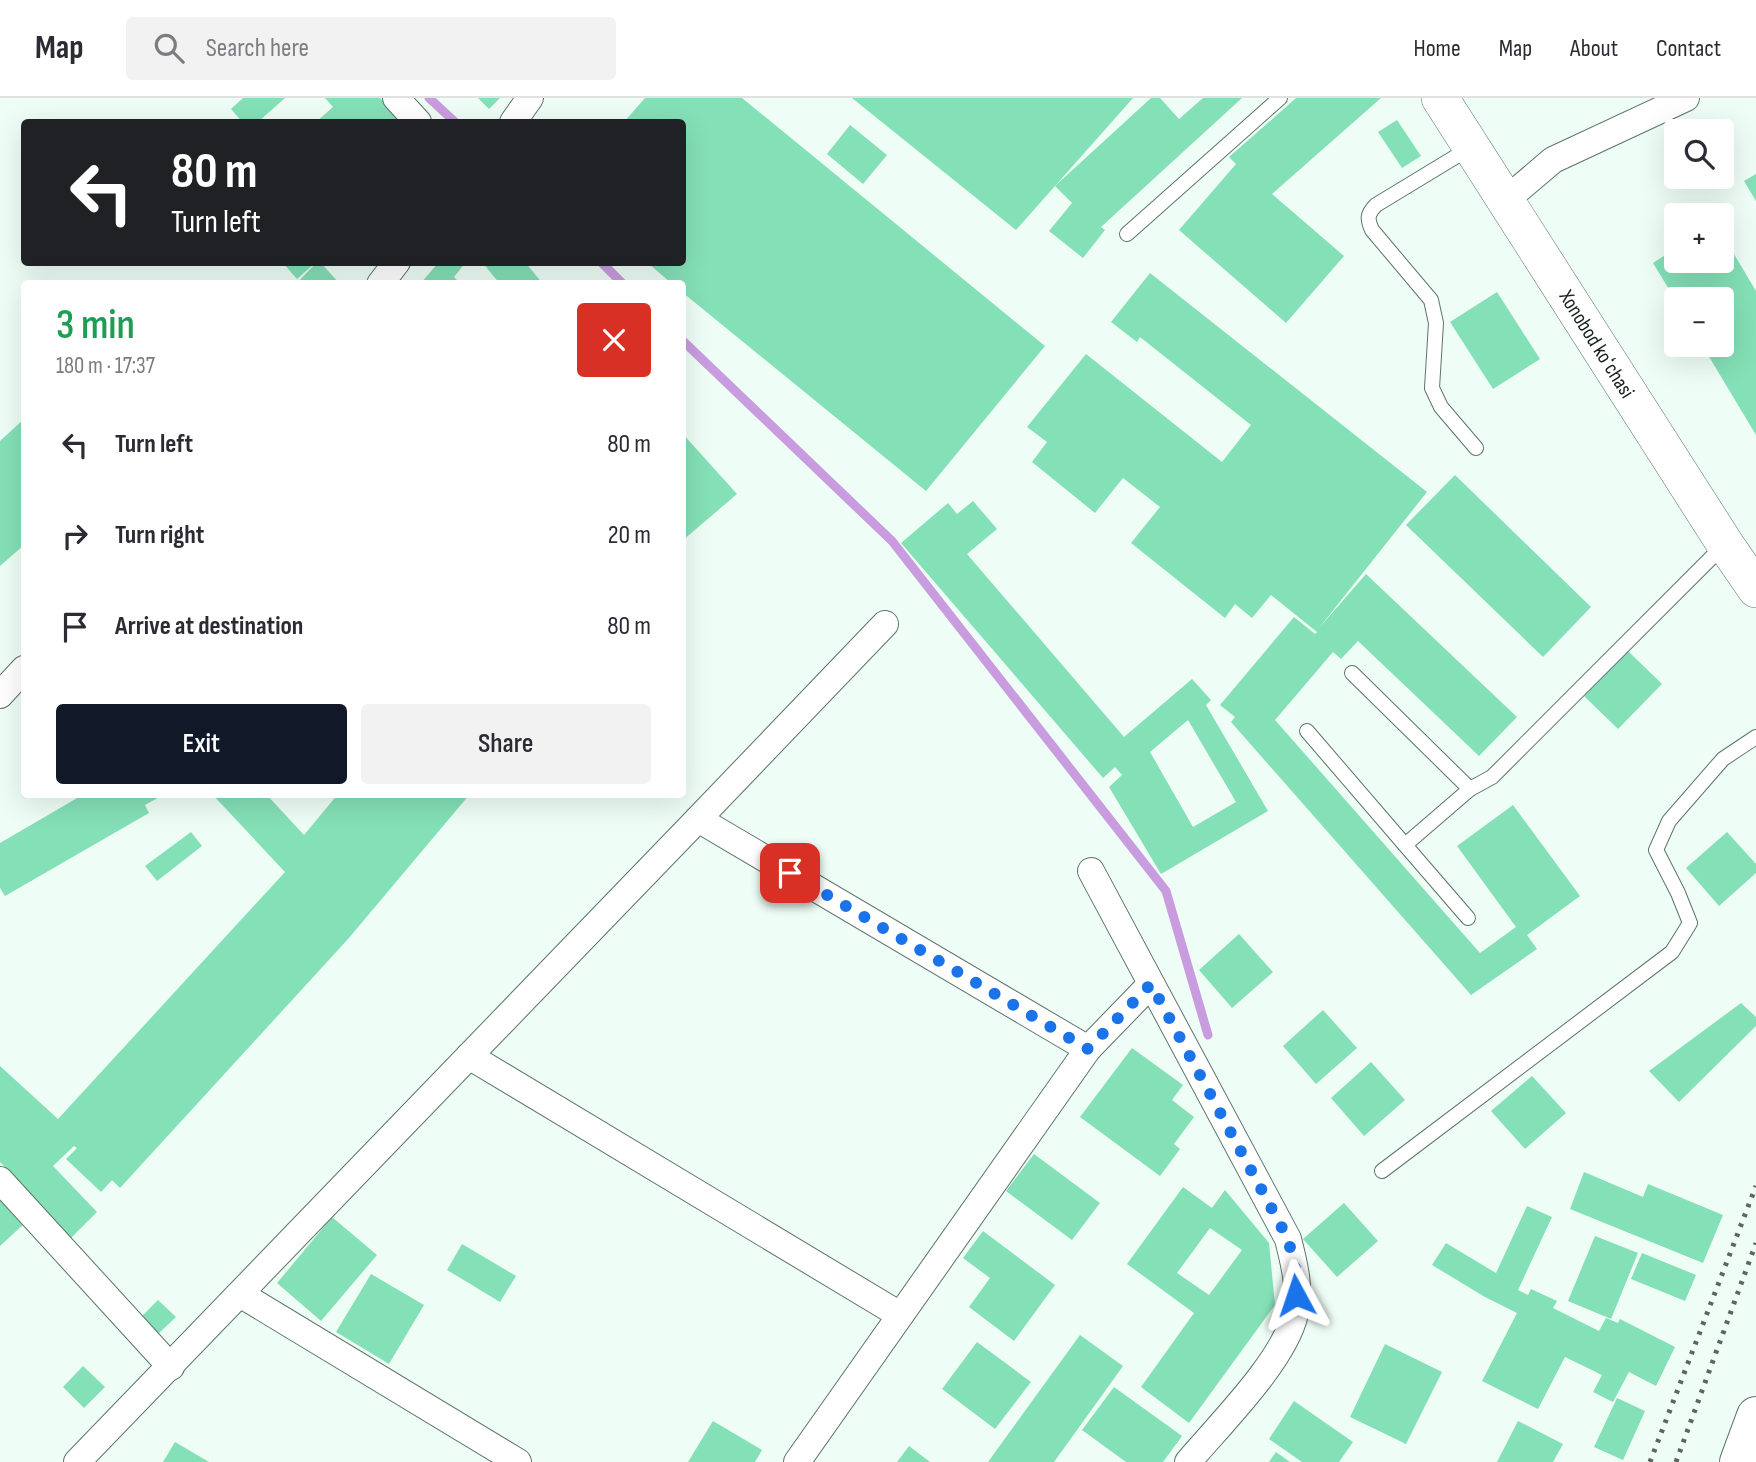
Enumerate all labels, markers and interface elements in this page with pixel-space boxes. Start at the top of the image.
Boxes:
search box [126,17,616,80]
text: Map [35,28,84,68]
icon: search [150,29,188,67]
text: Search here [206,33,309,64]
text: Home [1413,34,1461,63]
text: Map [1499,34,1532,63]
text: About [1570,34,1618,63]
text: Contact [1656,34,1721,63]
map controls [1664,119,1734,357]
button: search [1664,119,1734,189]
text: 80 m [171,143,258,202]
icon: left [56,147,147,238]
text: Turn left [171,203,261,242]
button: + [1664,203,1734,273]
street label: Xonobod koʻchasi [1553,285,1640,403]
button: − [1664,287,1734,357]
text: 3 min [56,300,135,351]
button: close [577,303,651,377]
text: 180 m · 17:37 [56,352,155,380]
icon: left [56,426,94,464]
text: Turn left [115,429,193,460]
text: 80 m [607,429,651,460]
icon: right [56,517,94,555]
text: Turn right [115,520,204,551]
text: 20 m [608,520,651,551]
icon: arrive [56,608,94,646]
text: Arrive at destination [115,611,303,642]
text: 80 m [607,611,651,642]
button: Exit [56,704,347,784]
button: Share [361,704,651,784]
pin [760,843,820,903]
icon: arrive [771,854,809,892]
position arrow [1259,1258,1333,1332]

